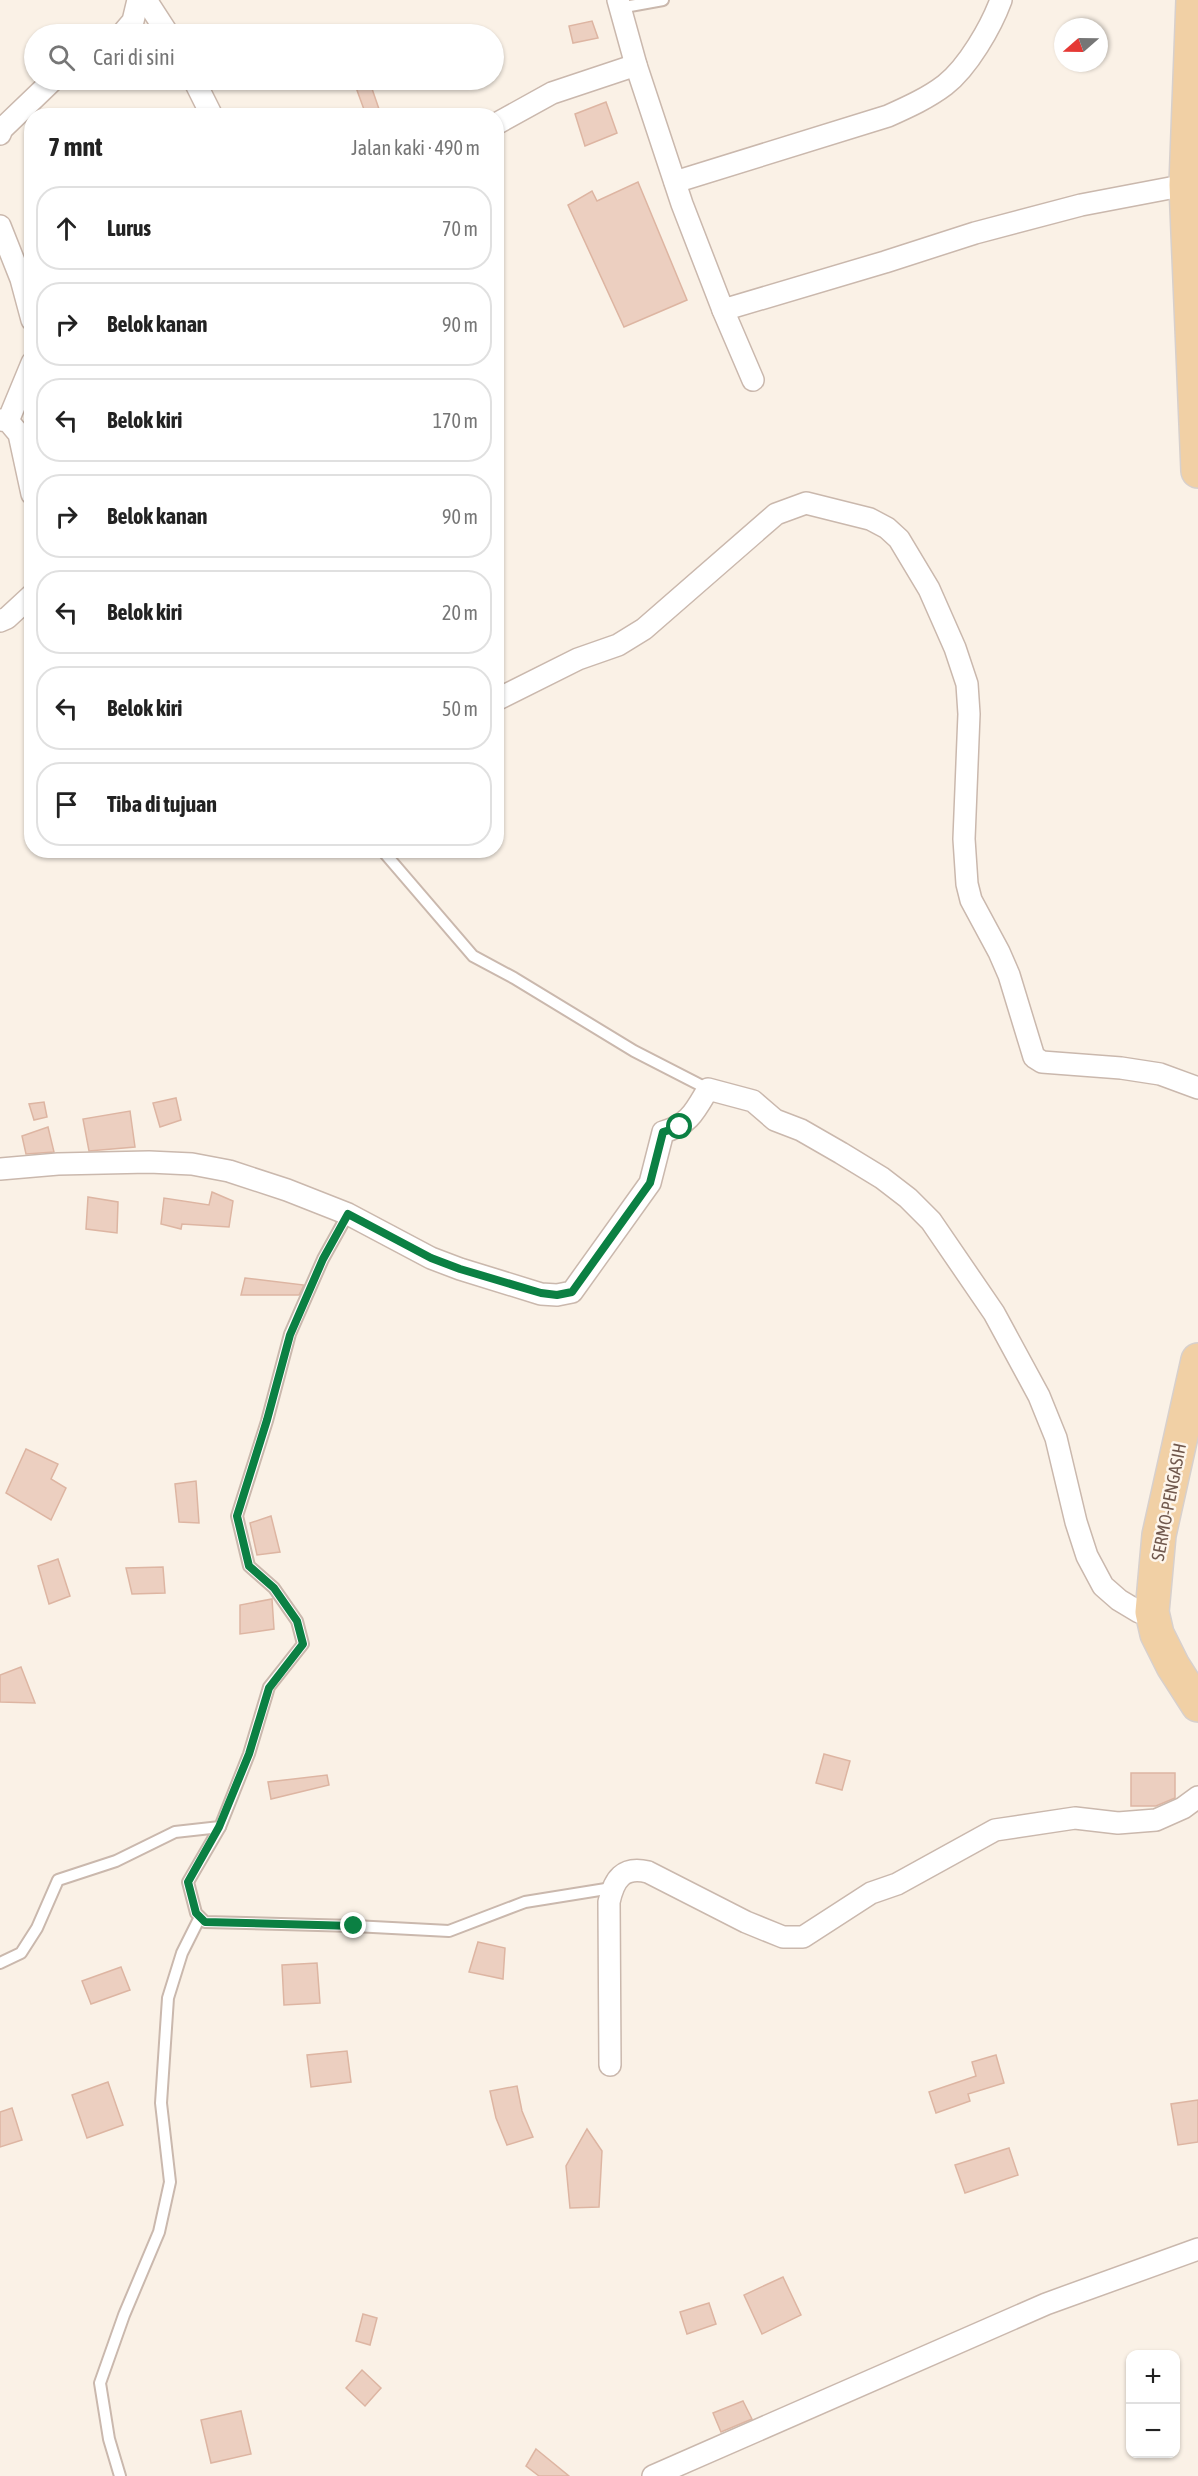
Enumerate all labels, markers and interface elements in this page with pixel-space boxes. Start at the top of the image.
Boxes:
north arrow [1054,18,1108,72]
search box [24,24,504,90]
icon: search [45,41,78,74]
text: Cari di sini [93,44,175,70]
text: 7 mnt [48,132,103,162]
text: Jalan kaki · 490 m [351,136,480,159]
icon: ahead [50,212,83,245]
text: Lurus [107,215,151,241]
text: 70 m [442,217,478,240]
icon: right [50,308,83,341]
text: Belok kanan [107,311,208,337]
text: 90 m [442,313,478,336]
icon: left [50,404,83,437]
text: Belok kiri [107,407,182,433]
text: 170 m [433,409,478,432]
icon: right [50,500,83,533]
text: Belok kanan [107,503,208,529]
text: 90 m [442,505,478,528]
icon: left [50,596,83,629]
text: Belok kiri [107,599,182,625]
text: 20 m [442,601,478,624]
icon: left [50,692,83,725]
text: Belok kiri [107,695,182,721]
text: 50 m [442,697,478,720]
icon: arrive [50,788,83,821]
text: Tiba di tujuan [107,791,217,817]
route start [666,1113,692,1139]
street label: SERMO-PENGASIH [1147,1441,1190,1563]
route end [340,1912,366,1938]
map controls [1126,2350,1180,2458]
button: + [1126,2350,1180,2404]
button: − [1126,2404,1180,2458]

